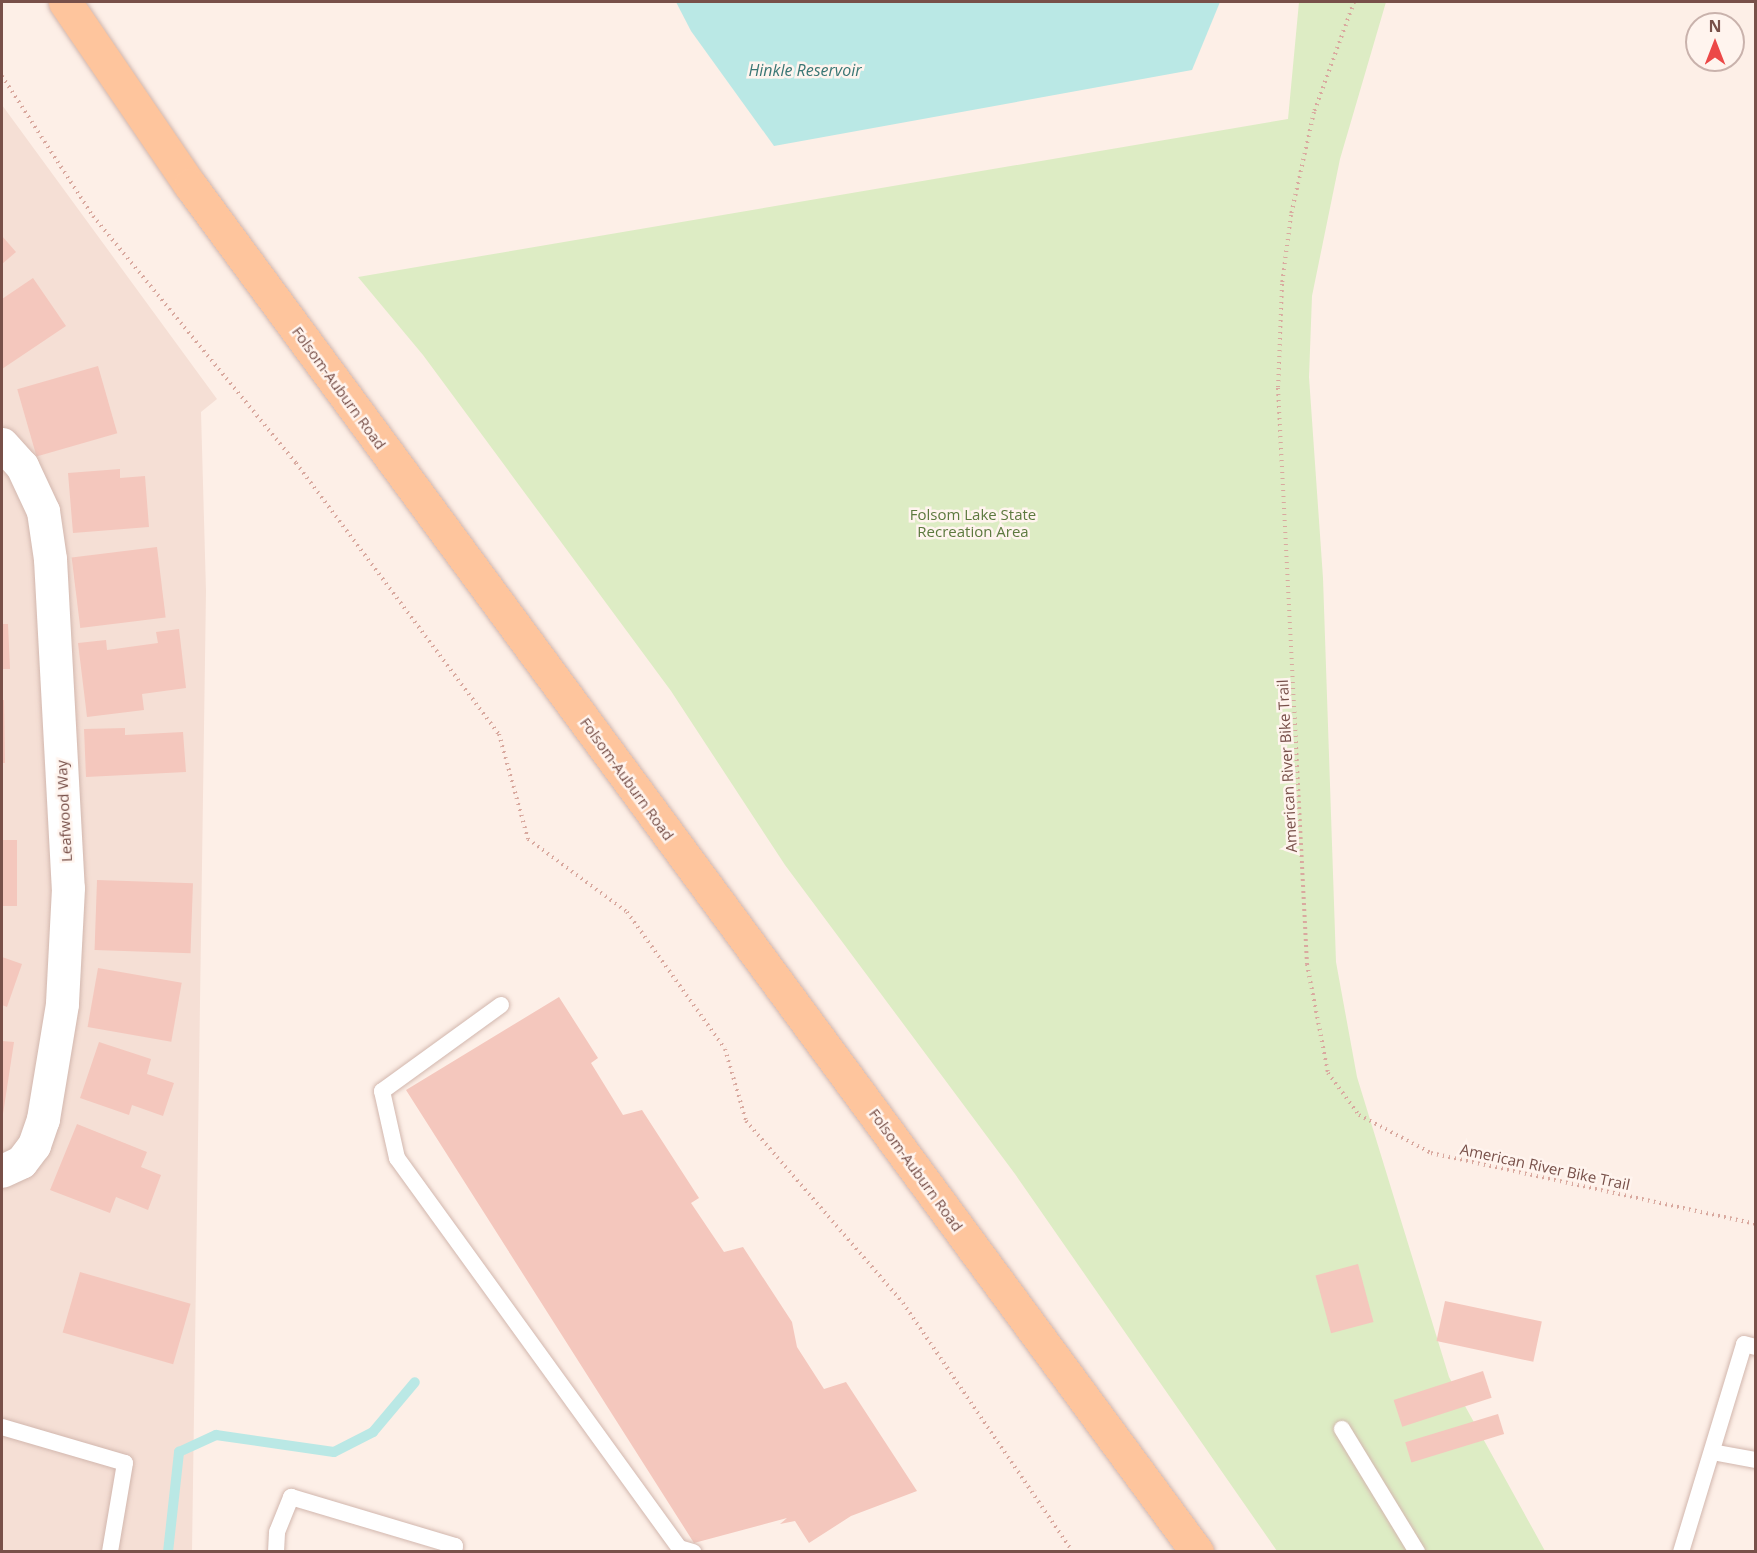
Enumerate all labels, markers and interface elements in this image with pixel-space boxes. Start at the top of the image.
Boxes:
north arrow [1685,12,1745,72]
text: N [1708,15,1722,37]
water label: Hinkle Reservoir [748,60,862,80]
street label: Folsom-Auburn Road [288,323,390,453]
park label: Folsom Lake State Recreation Area [910,505,1036,540]
street label: American River Bike Trail [1273,679,1301,853]
street label: Folsom-Auburn Road [576,714,678,844]
street label: Leafwood Way [52,760,76,862]
street label: Folsom-Auburn Road [865,1105,967,1235]
street label: American River Bike Trail [1458,1140,1632,1194]

